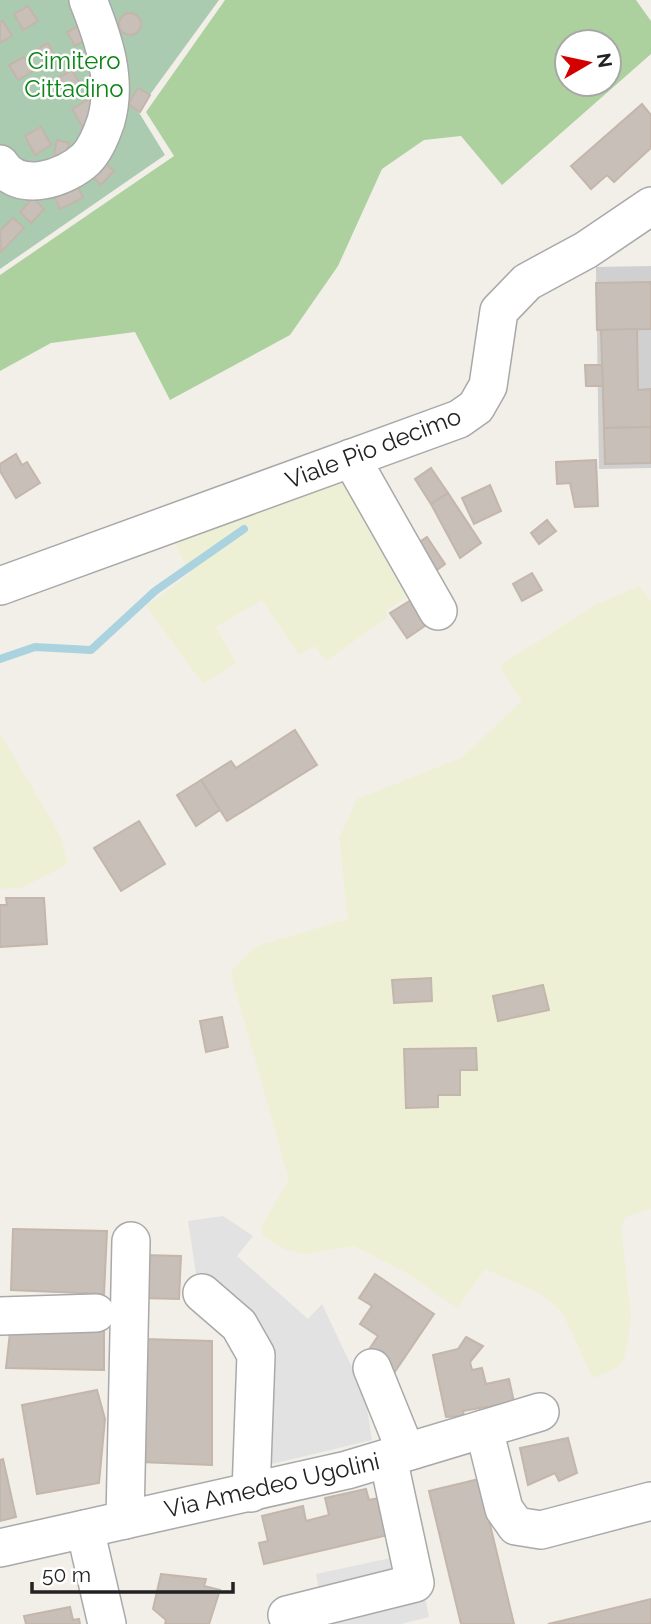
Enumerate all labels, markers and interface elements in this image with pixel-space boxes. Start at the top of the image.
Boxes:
north arrow [553,28,623,98]
park label: Cimitero Cittadino [24,46,124,103]
text: N [593,51,617,69]
street label: Viale Pio decimo [281,401,465,495]
street label: Via Amedeo Ugolini [162,1446,382,1524]
scale bar [32,1550,233,1594]
text: 50 m [42,1562,91,1587]

